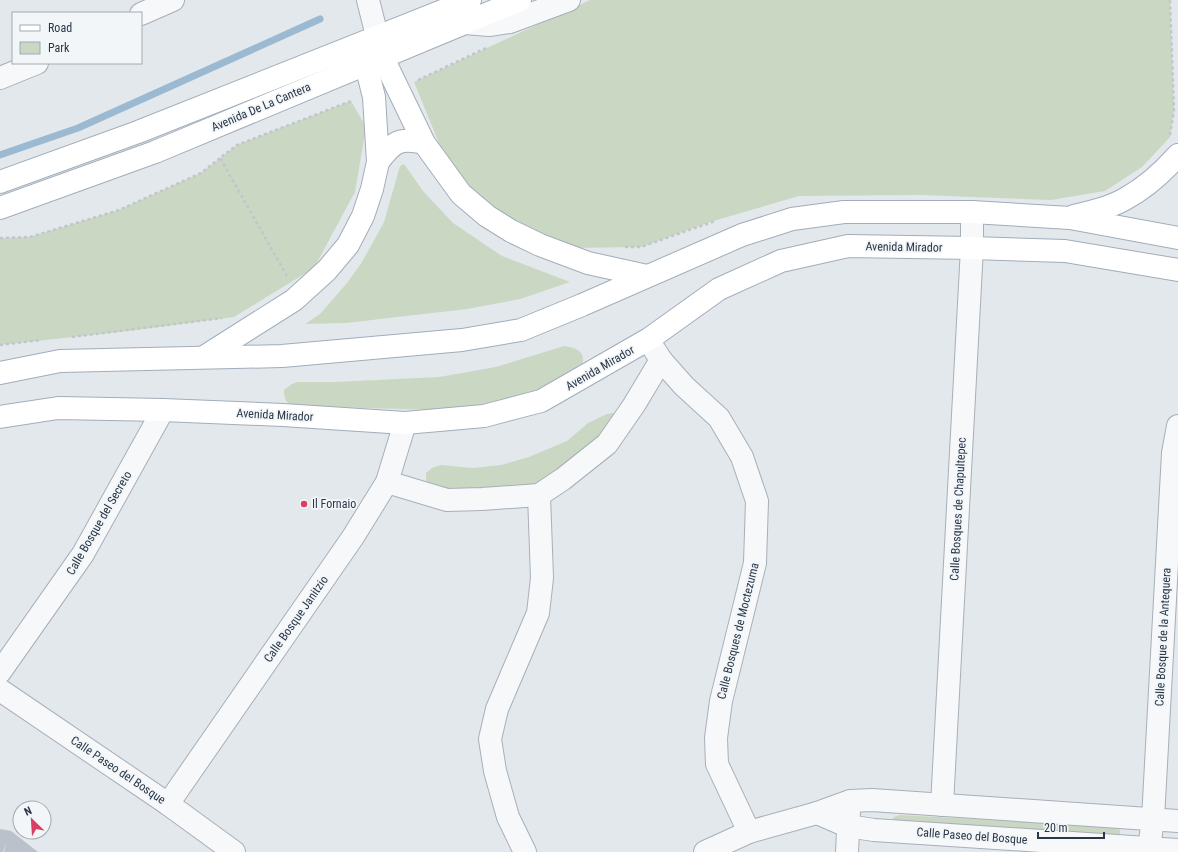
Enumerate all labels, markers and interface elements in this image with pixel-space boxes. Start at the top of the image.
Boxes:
legend [12,12,142,64]
text: Road [48,21,72,35]
text: Park [48,41,70,55]
street label: Avenida De La Cantera [209,80,313,134]
street label: Avenida Mirador [865,239,943,255]
street label: Avenida Mirador [563,343,637,393]
street label: Avenida Mirador [236,406,314,424]
street label: Calle Bosques de Chapultepec [947,437,969,581]
street label: Calle Bosque del Secreto [63,468,135,578]
place label: Il Fornaio [312,497,356,511]
marker: Il Fornaio [299,499,309,509]
street label: Calle Bosques de Moctezuma [714,561,762,701]
street label: Calle Bosque de la Antequera [1152,567,1174,707]
street label: Calle Bosque Janitzio [261,573,331,665]
street label: Calle Paseo del Bosque [68,733,168,807]
north arrow [12,800,52,840]
text: N [22,804,34,819]
scale bar [1038,814,1104,840]
text: 20 m [1044,821,1068,835]
street label: Calle Paseo del Bosque [916,825,1028,847]

